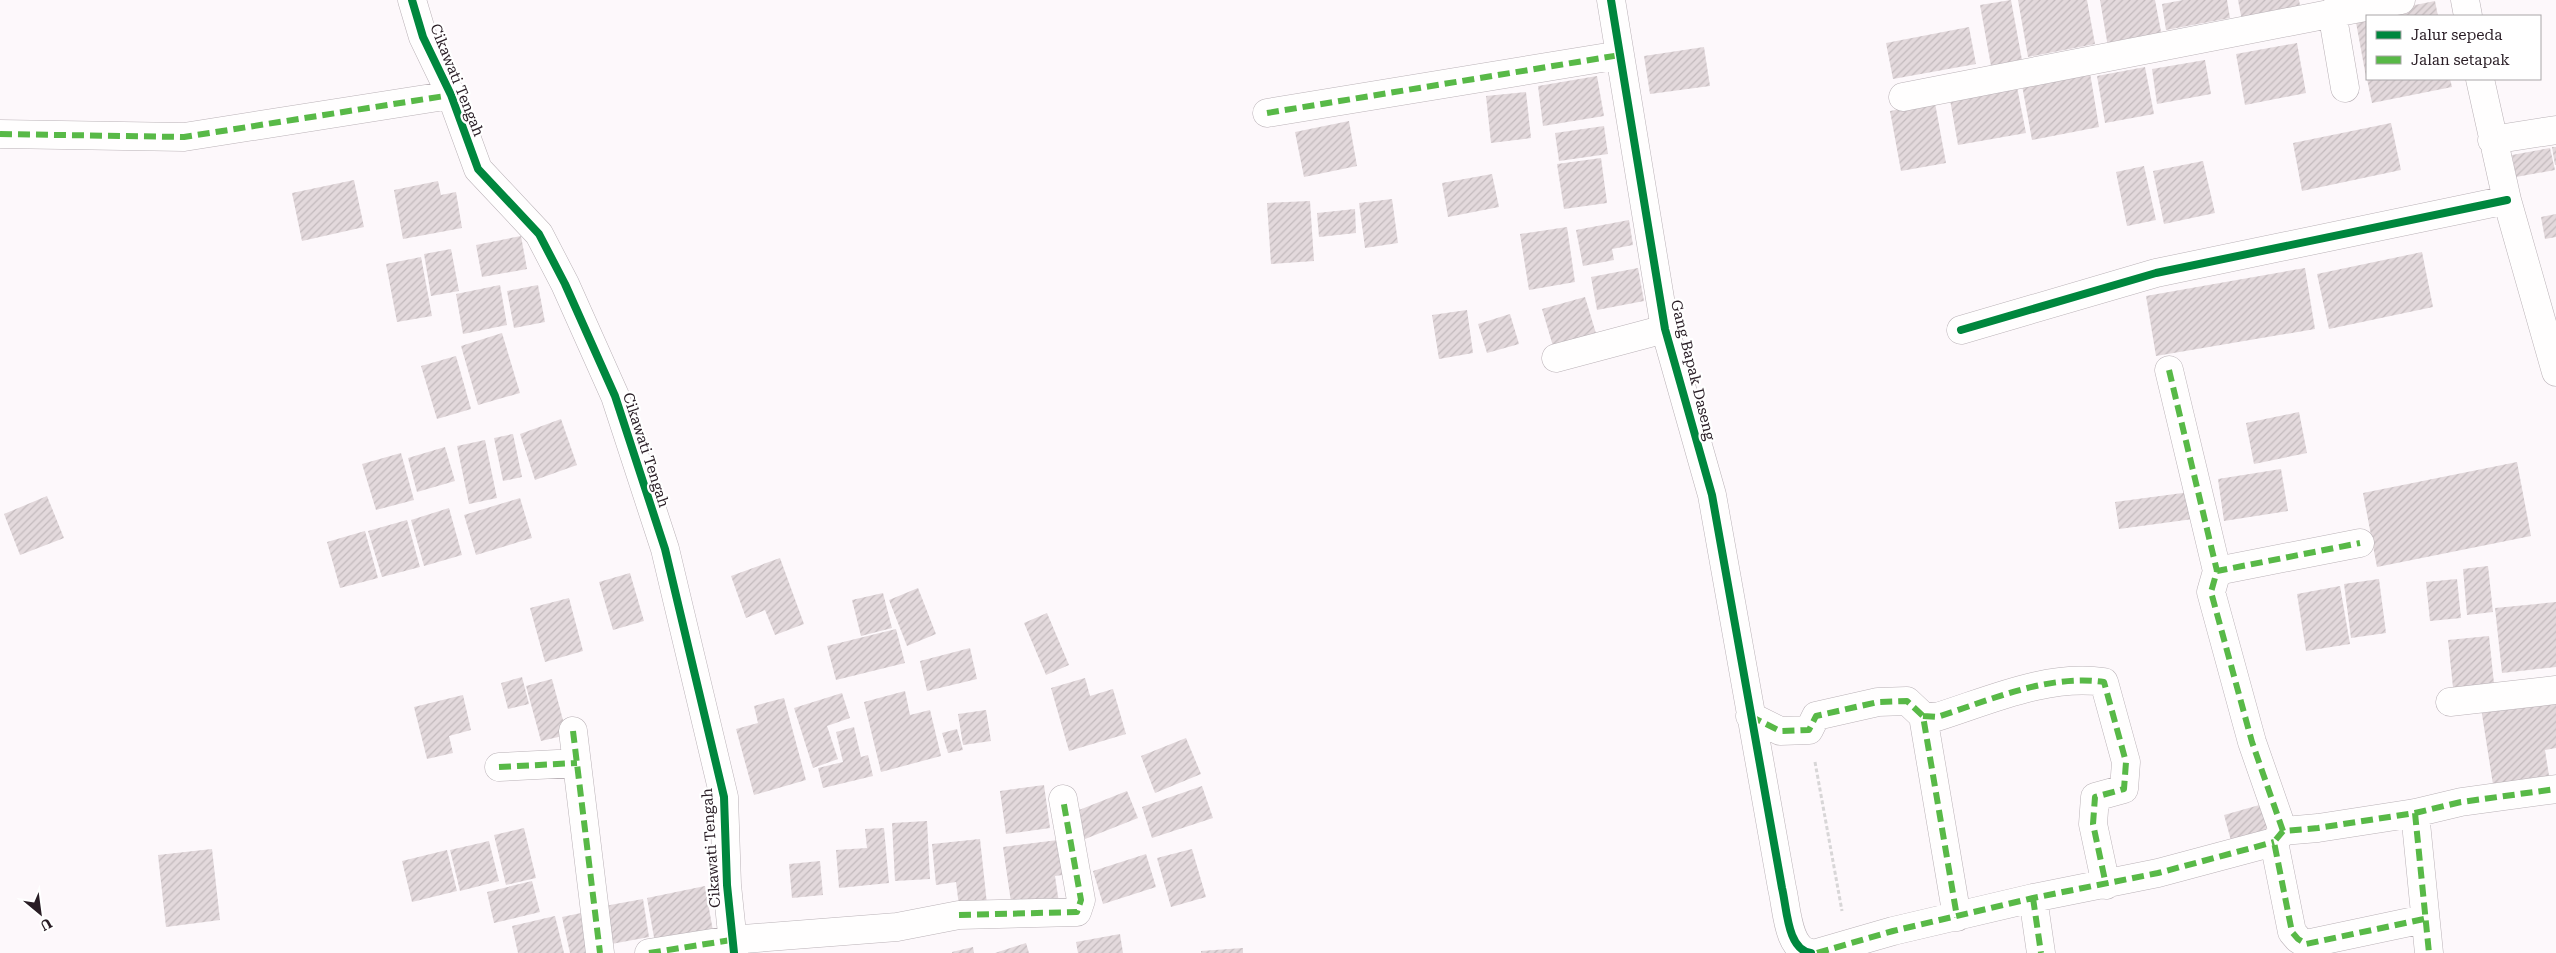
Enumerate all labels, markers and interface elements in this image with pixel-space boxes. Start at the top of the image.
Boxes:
legend [2366,15,2541,80]
street label: Cikawati Tengah [426,21,488,139]
text: Jalur sepeda [2411,26,2502,44]
text: Jalan setapak [2411,51,2510,69]
street label: Gang Bapak Daseng [1667,298,1719,443]
street label: Cikawati Tengah [619,390,673,510]
street label: Cikawati Tengah [698,787,724,908]
north arrow [15,888,65,938]
text: U [38,915,55,934]

